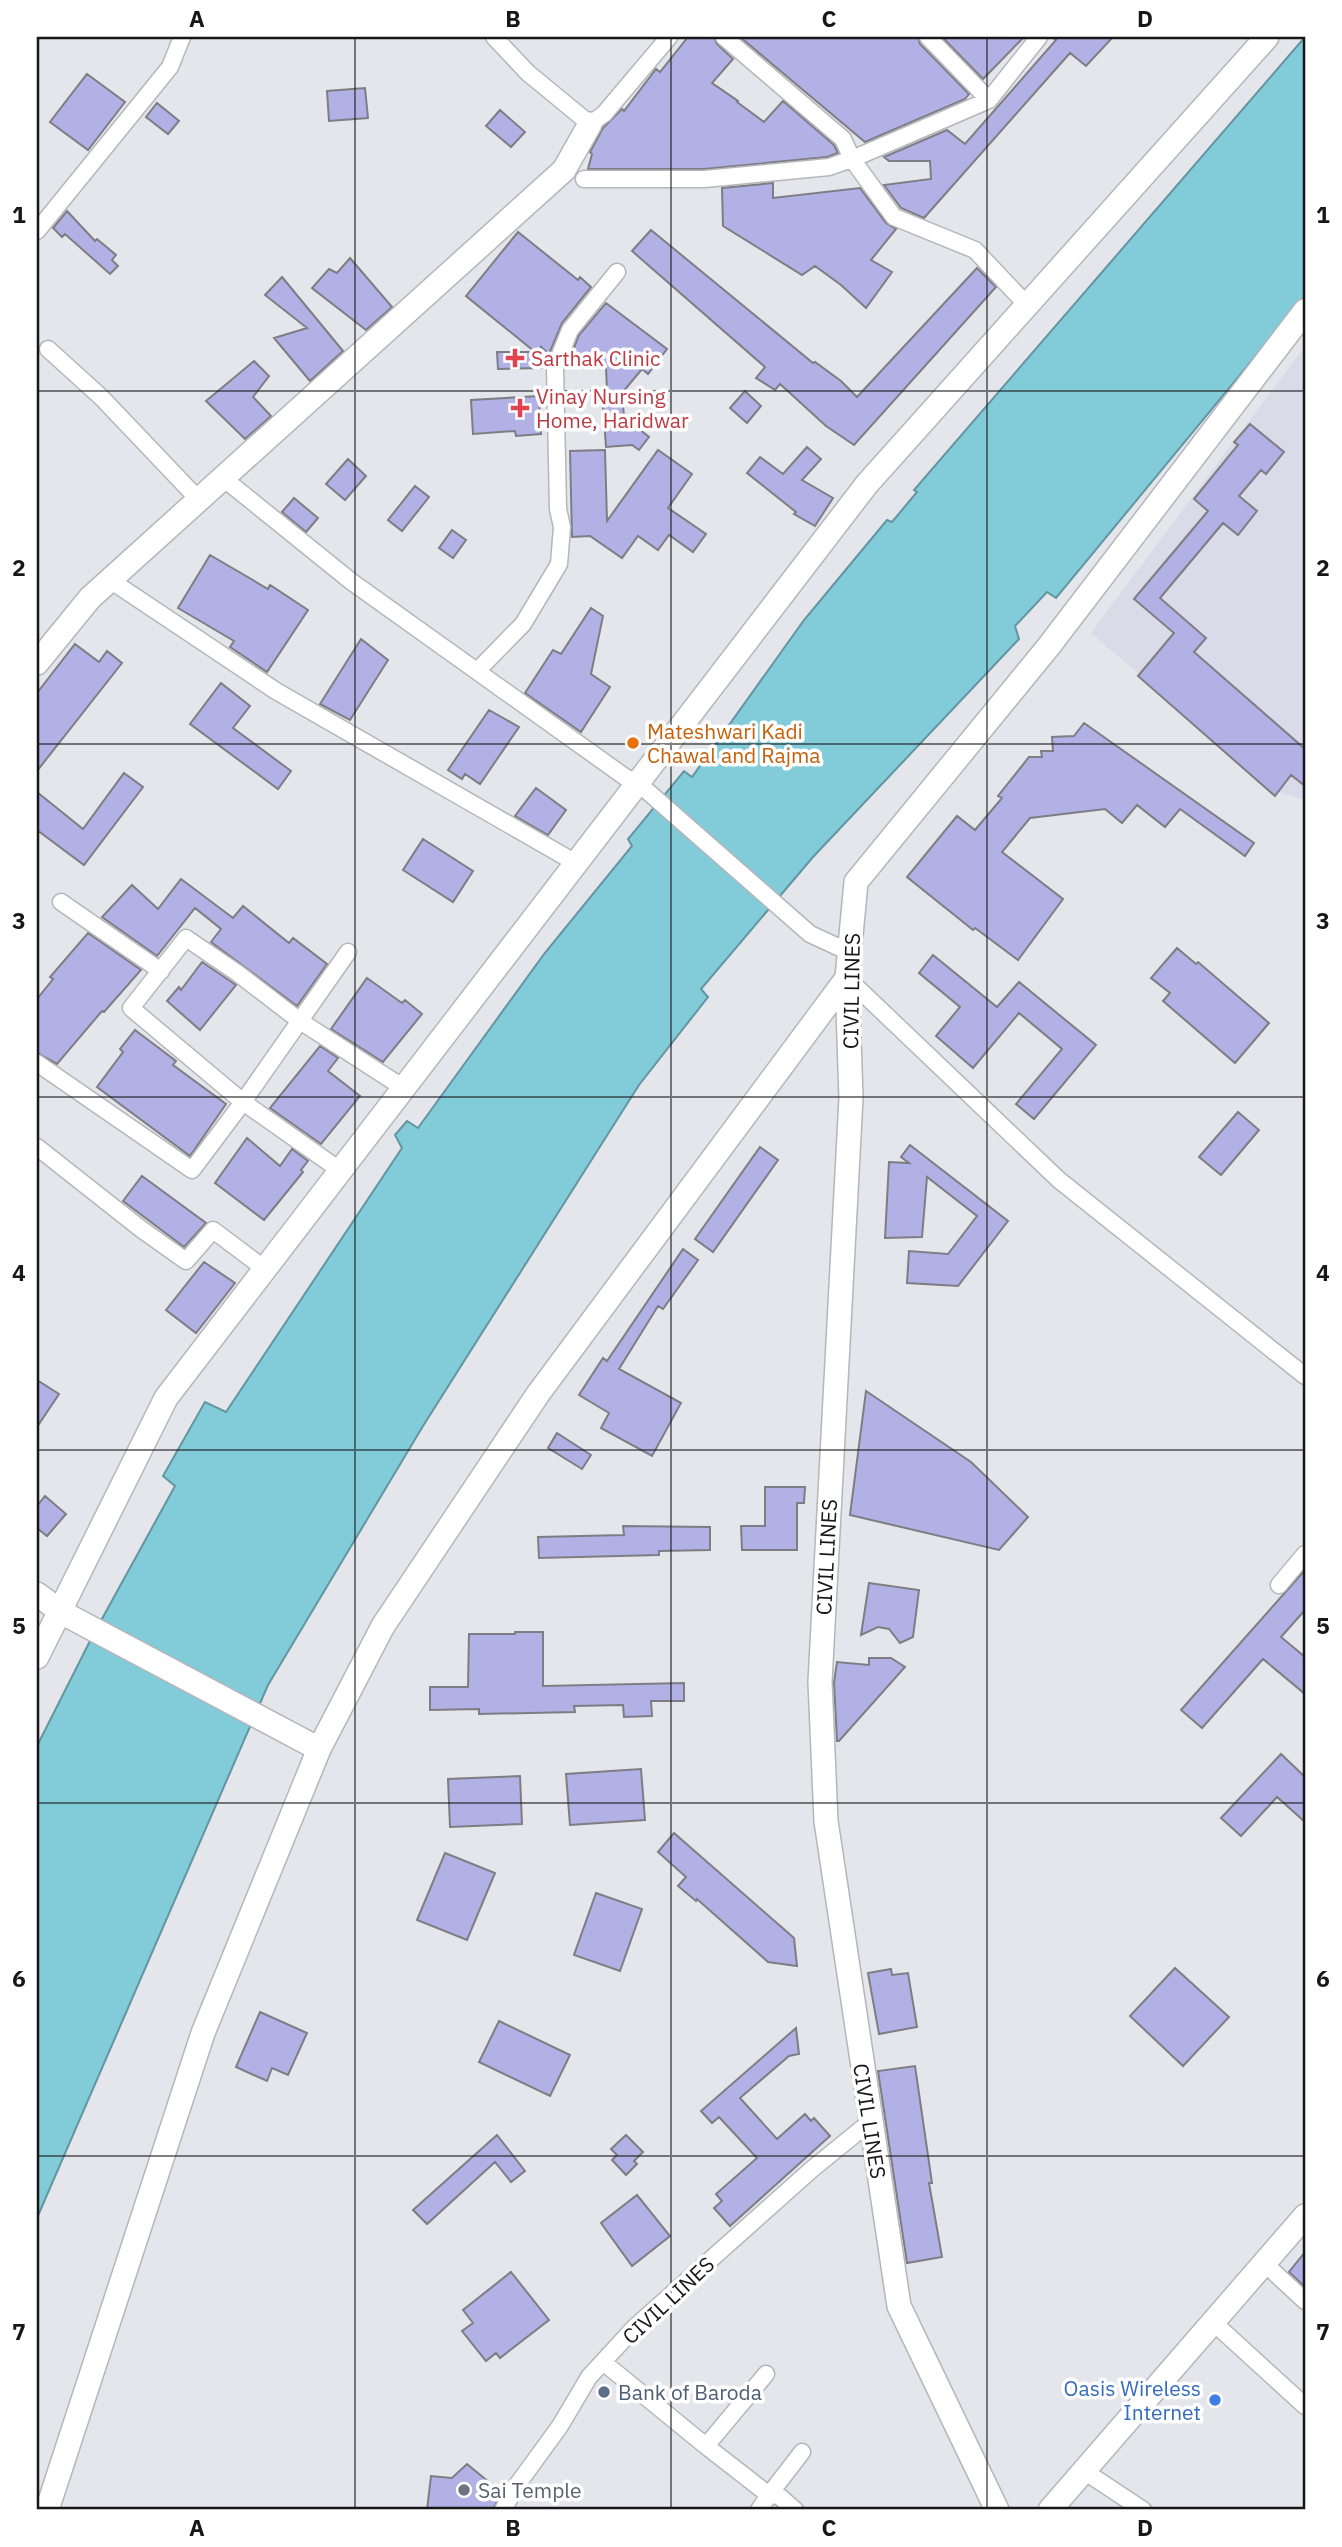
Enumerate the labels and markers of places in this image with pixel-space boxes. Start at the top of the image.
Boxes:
place label: Sarthak Clinic [531,344,661,372]
marker: Sarthak Clinic [505,348,525,368]
place label: Vinay Nursing Home, Haridwar [536,382,689,434]
marker: Vinay Nursing Home, Haridwar [510,398,530,418]
place label: Mateshwari Kadi Chawal and Rajma [647,717,820,769]
marker: Mateshwari Kadi Chawal and Rajma [625,735,641,751]
place label: Oasis Wireless Internet [1064,2374,1201,2426]
place label: Bank of Baroda [618,2378,762,2406]
marker: Bank of Baroda [596,2384,612,2400]
marker: Oasis Wireless Internet [1207,2392,1223,2408]
place label: Sai Temple [478,2476,582,2504]
marker: Sai Temple [456,2482,472,2498]

